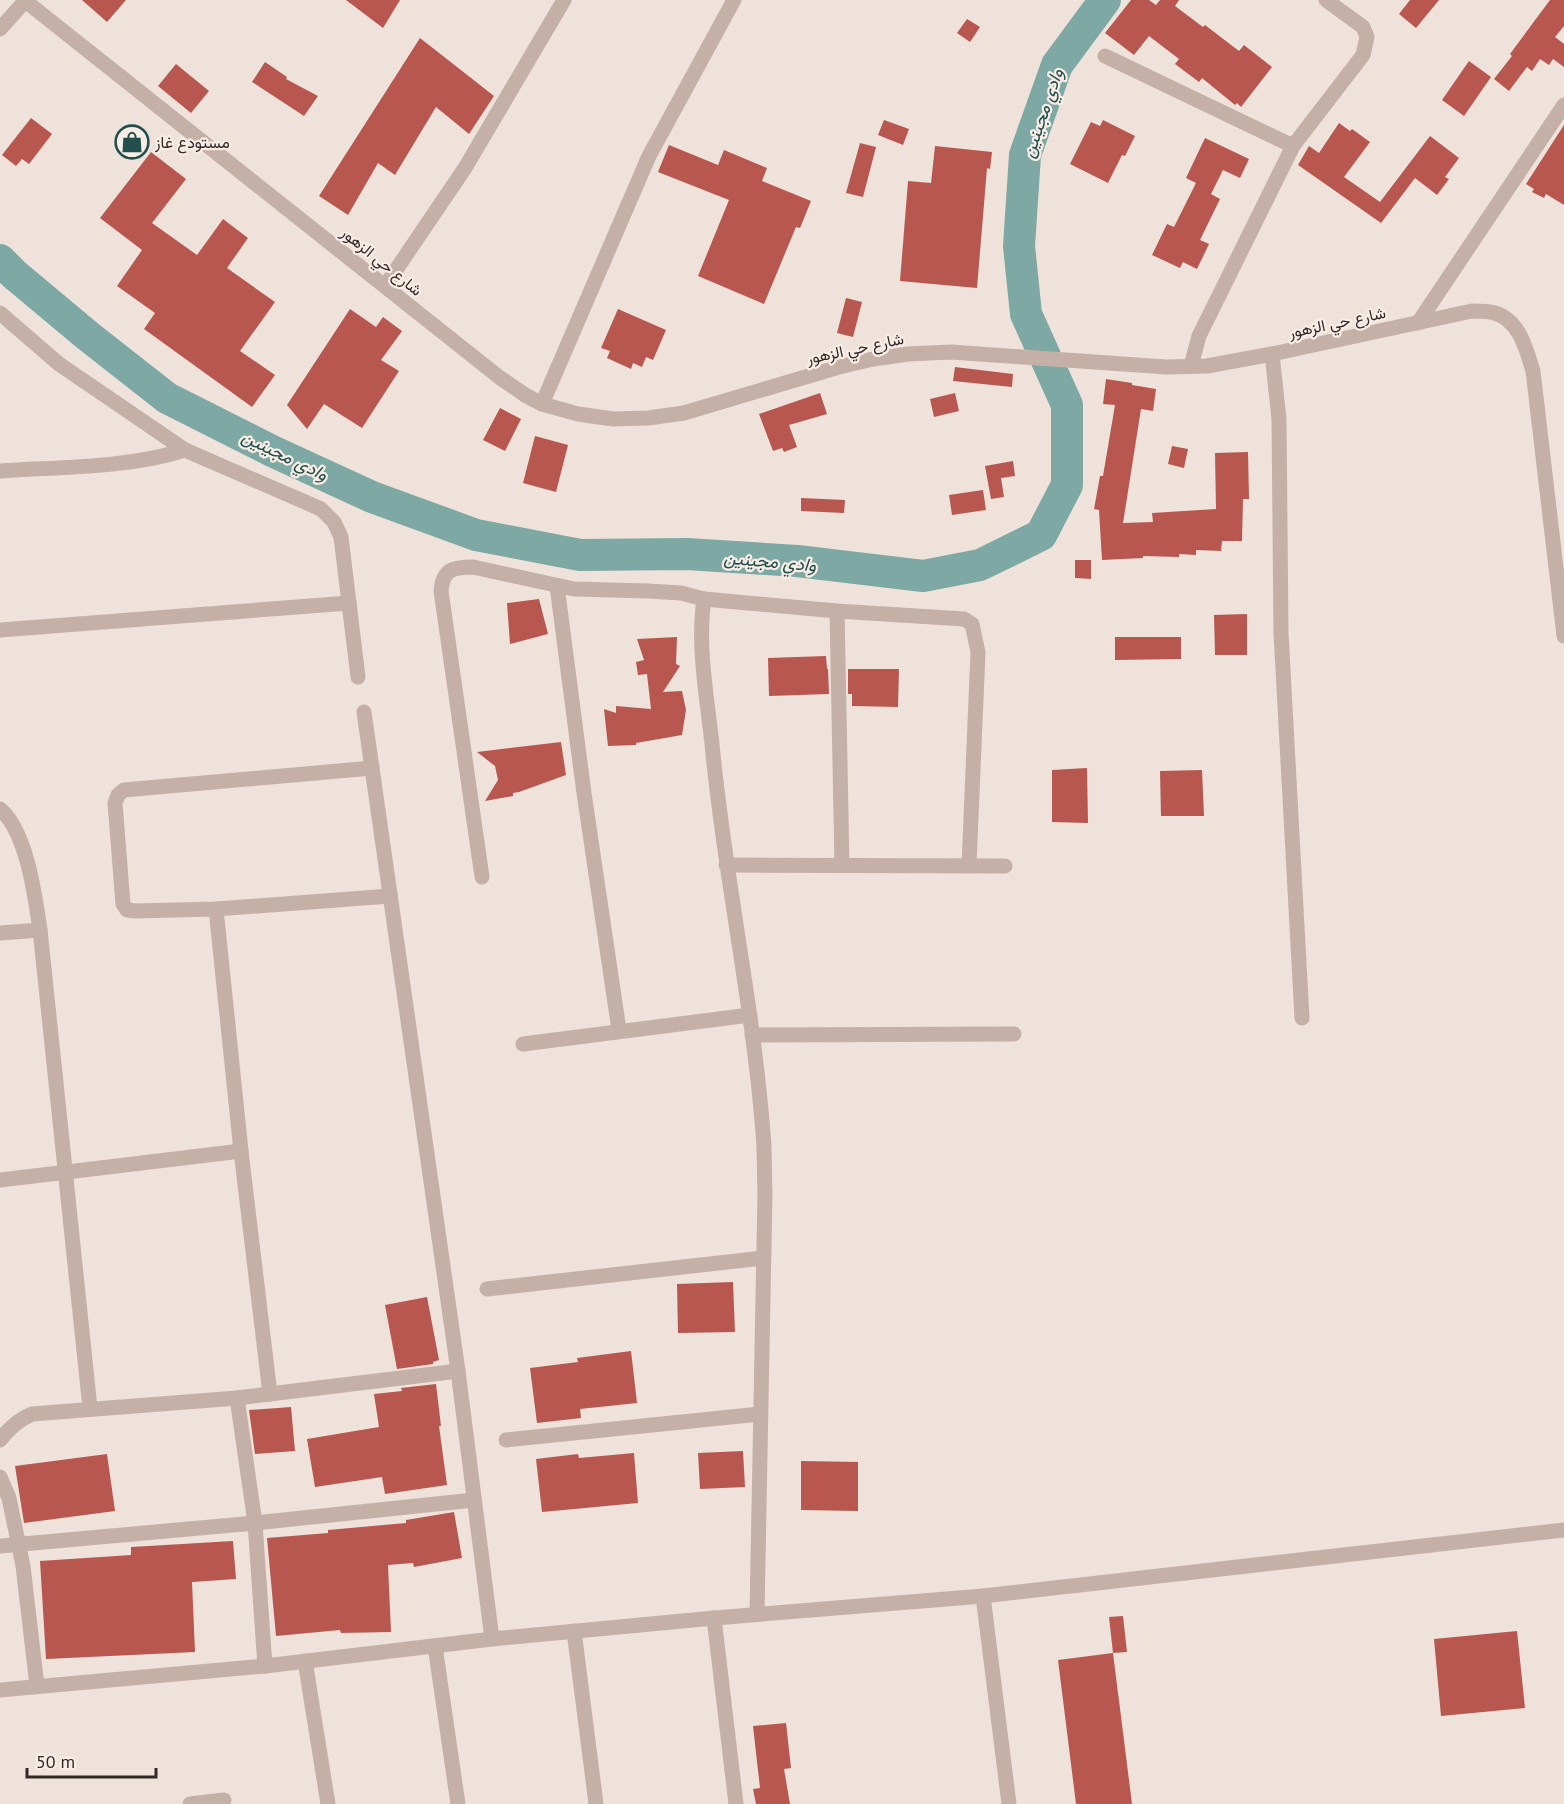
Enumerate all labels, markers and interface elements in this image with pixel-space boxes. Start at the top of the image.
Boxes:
water label: وادي مجينين [1016,65,1072,162]
shop icon: مستودع غاز [114,124,150,160]
place label: مستودع غاز [154,132,230,154]
street label: شارع حي الزهور [334,222,427,303]
street label: شارع حي الزهور [1286,302,1388,346]
street label: شارع حي الزهور [804,328,906,372]
water label: وادي مجينين [236,424,332,489]
water label: وادي مجينين [722,545,817,580]
scale bar [27,1741,156,1779]
text: 50 m [36,1750,75,1773]

